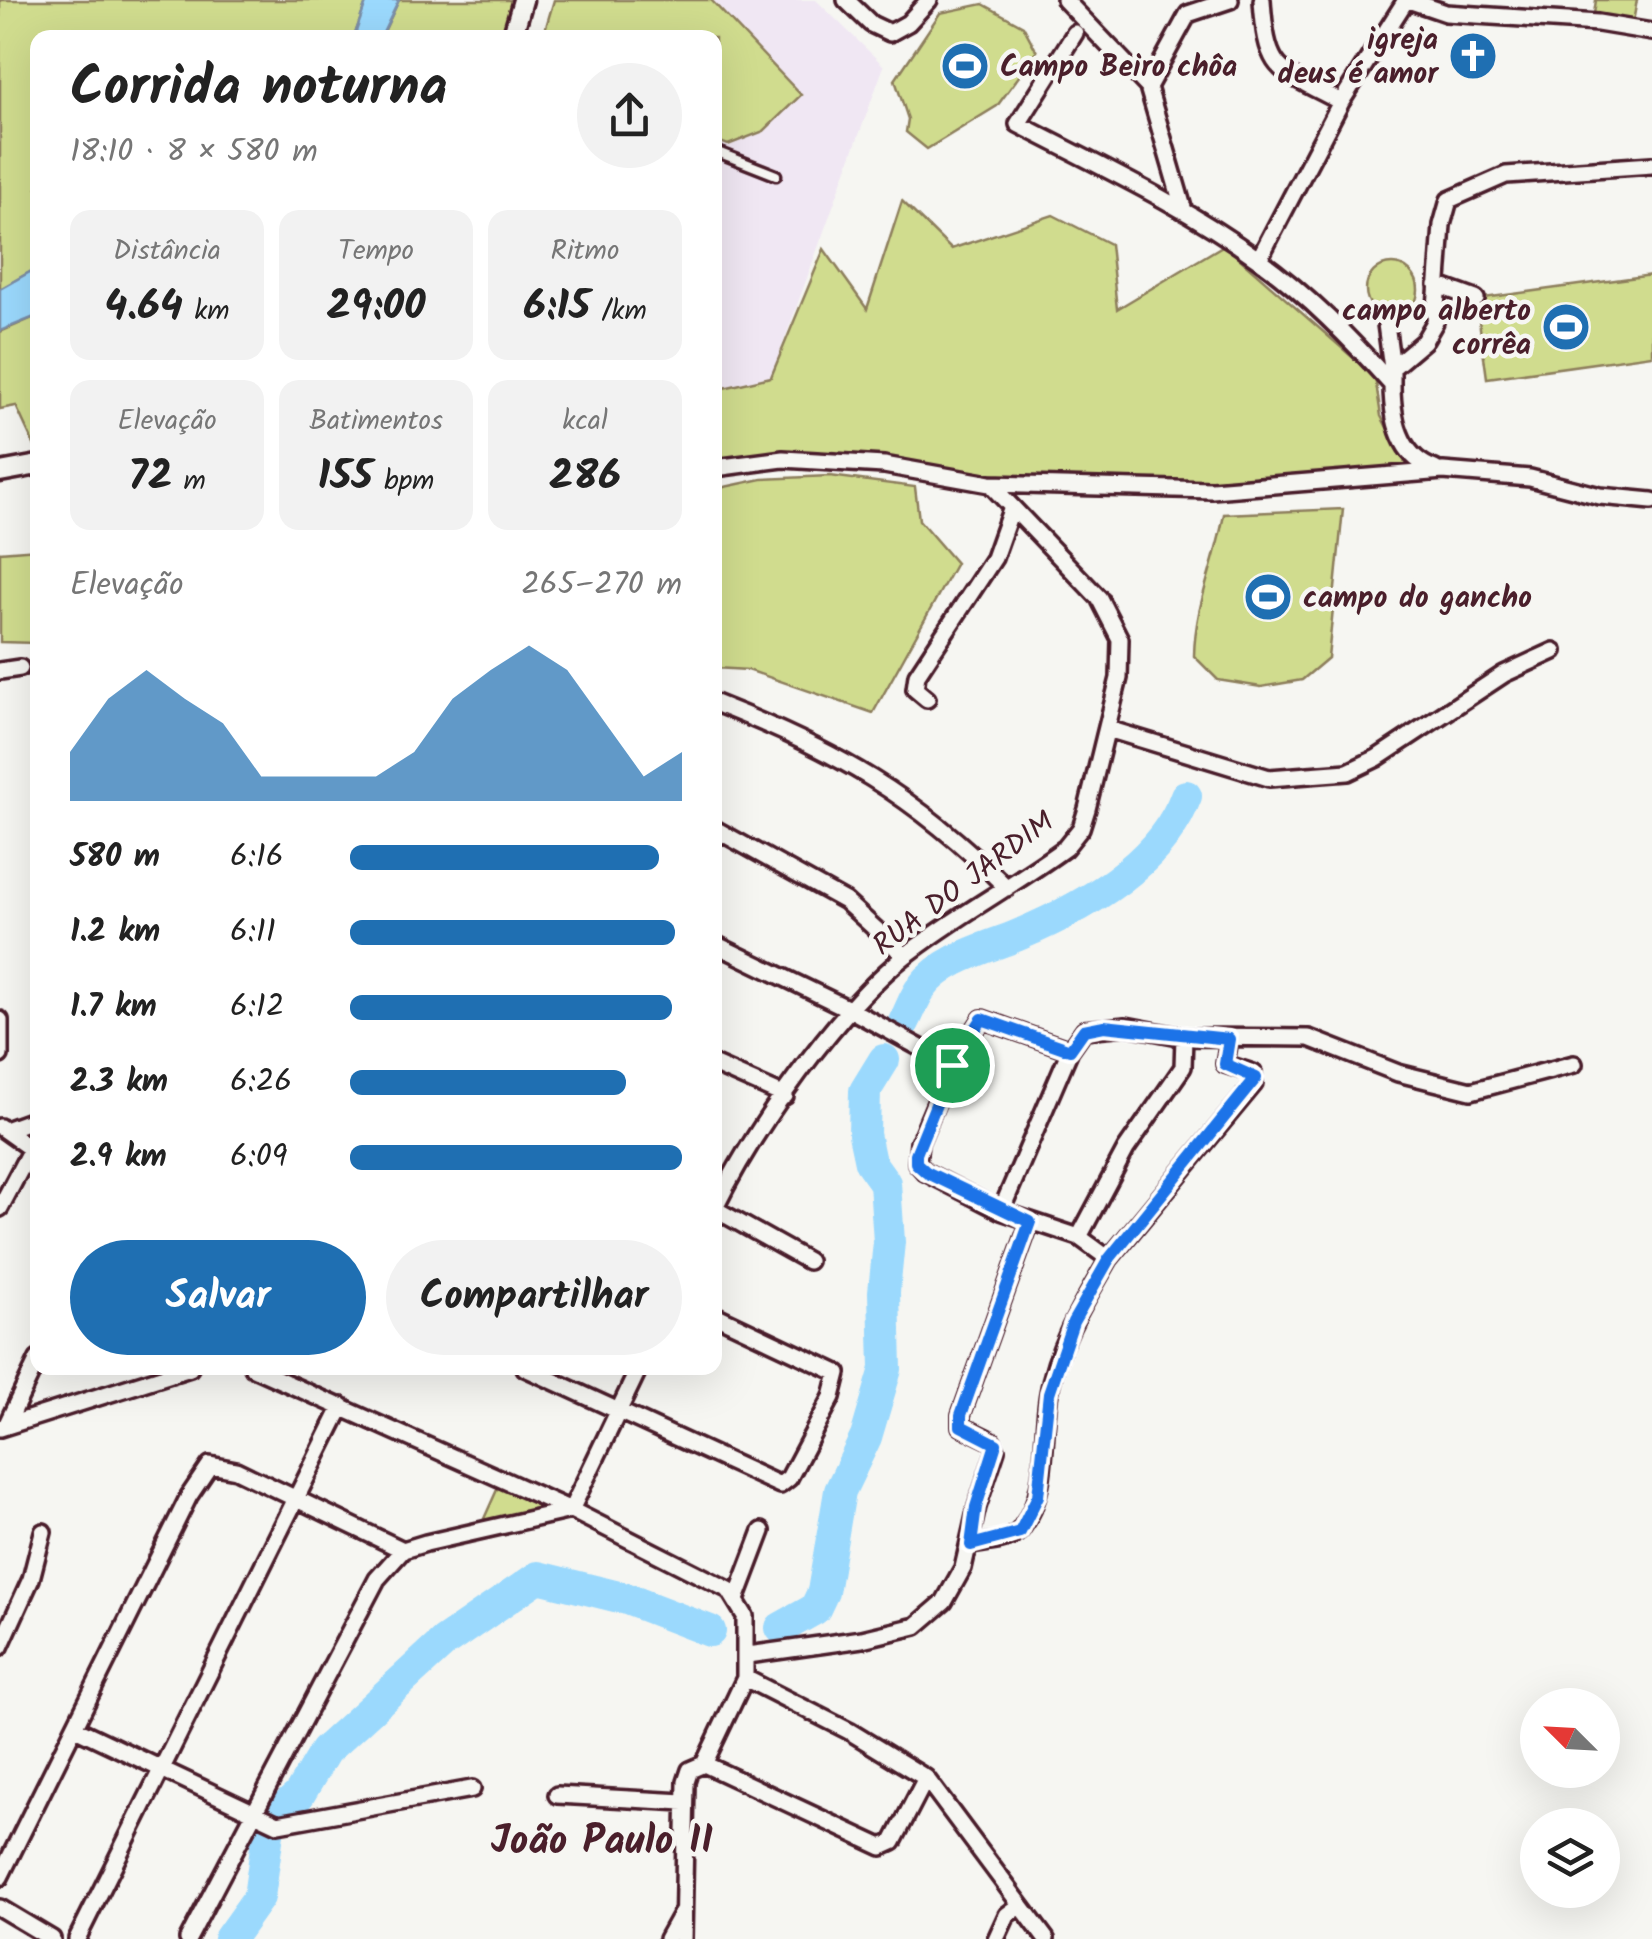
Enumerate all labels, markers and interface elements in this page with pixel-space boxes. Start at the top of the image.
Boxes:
place label: igreja deus é amor [1277,17,1439,99]
church icon: igreja deus é amor [1447,30,1499,82]
sports icon: Campo Beiro chôa [939,40,991,92]
place label: Campo Beiro chôa [1000,44,1237,92]
text: Corrida noturna [70,46,448,133]
button: share [577,63,682,168]
text: 18:10 · 8 × 580 m [70,127,318,178]
text: Distância [113,229,221,274]
text: Tempo [338,229,414,274]
text: Ritmo [551,229,619,274]
text: 4.64 [104,274,183,341]
text: 29:00 [326,274,426,341]
text: 6:15 [523,274,590,341]
place label: campo alberto corrêa [1342,288,1531,370]
text: km [183,289,230,334]
text: /km [590,289,647,334]
sports icon: campo alberto corrêa [1540,301,1592,353]
text: Elevação [117,399,217,444]
text: Batimentos [309,399,443,444]
text: kcal [562,399,608,444]
text: 72 [128,444,172,511]
text: 155 [318,444,373,511]
text: 286 [549,444,621,511]
text: m [172,459,206,504]
text: bpm [373,459,434,504]
text: Elevação [70,560,183,611]
text: 265–270 m [521,560,682,611]
sports icon: campo do gancho [1242,571,1294,623]
place label: campo do gancho [1303,575,1532,623]
street label: RUA DO JARDIM [863,800,1066,969]
text: 580 m [70,832,160,883]
text: 6:16 [230,832,284,883]
text: 1.2 km [70,907,160,958]
text: 6:11 [230,907,276,958]
text: 1.7 km [70,982,157,1033]
text: 6:12 [230,982,284,1033]
pin [910,1023,995,1108]
icon: arrive [925,1038,980,1093]
text: 2.3 km [70,1057,168,1108]
text: 6:26 [230,1057,292,1108]
text: 2.9 km [70,1132,167,1183]
text: 6:09 [230,1132,287,1183]
button: Salvar [70,1240,366,1355]
button: Compartilhar [386,1240,682,1355]
north arrow [1520,1688,1620,1788]
map controls [1520,1688,1620,1908]
button: layers [1520,1808,1620,1908]
district label: João Paulo II [491,1810,713,1874]

